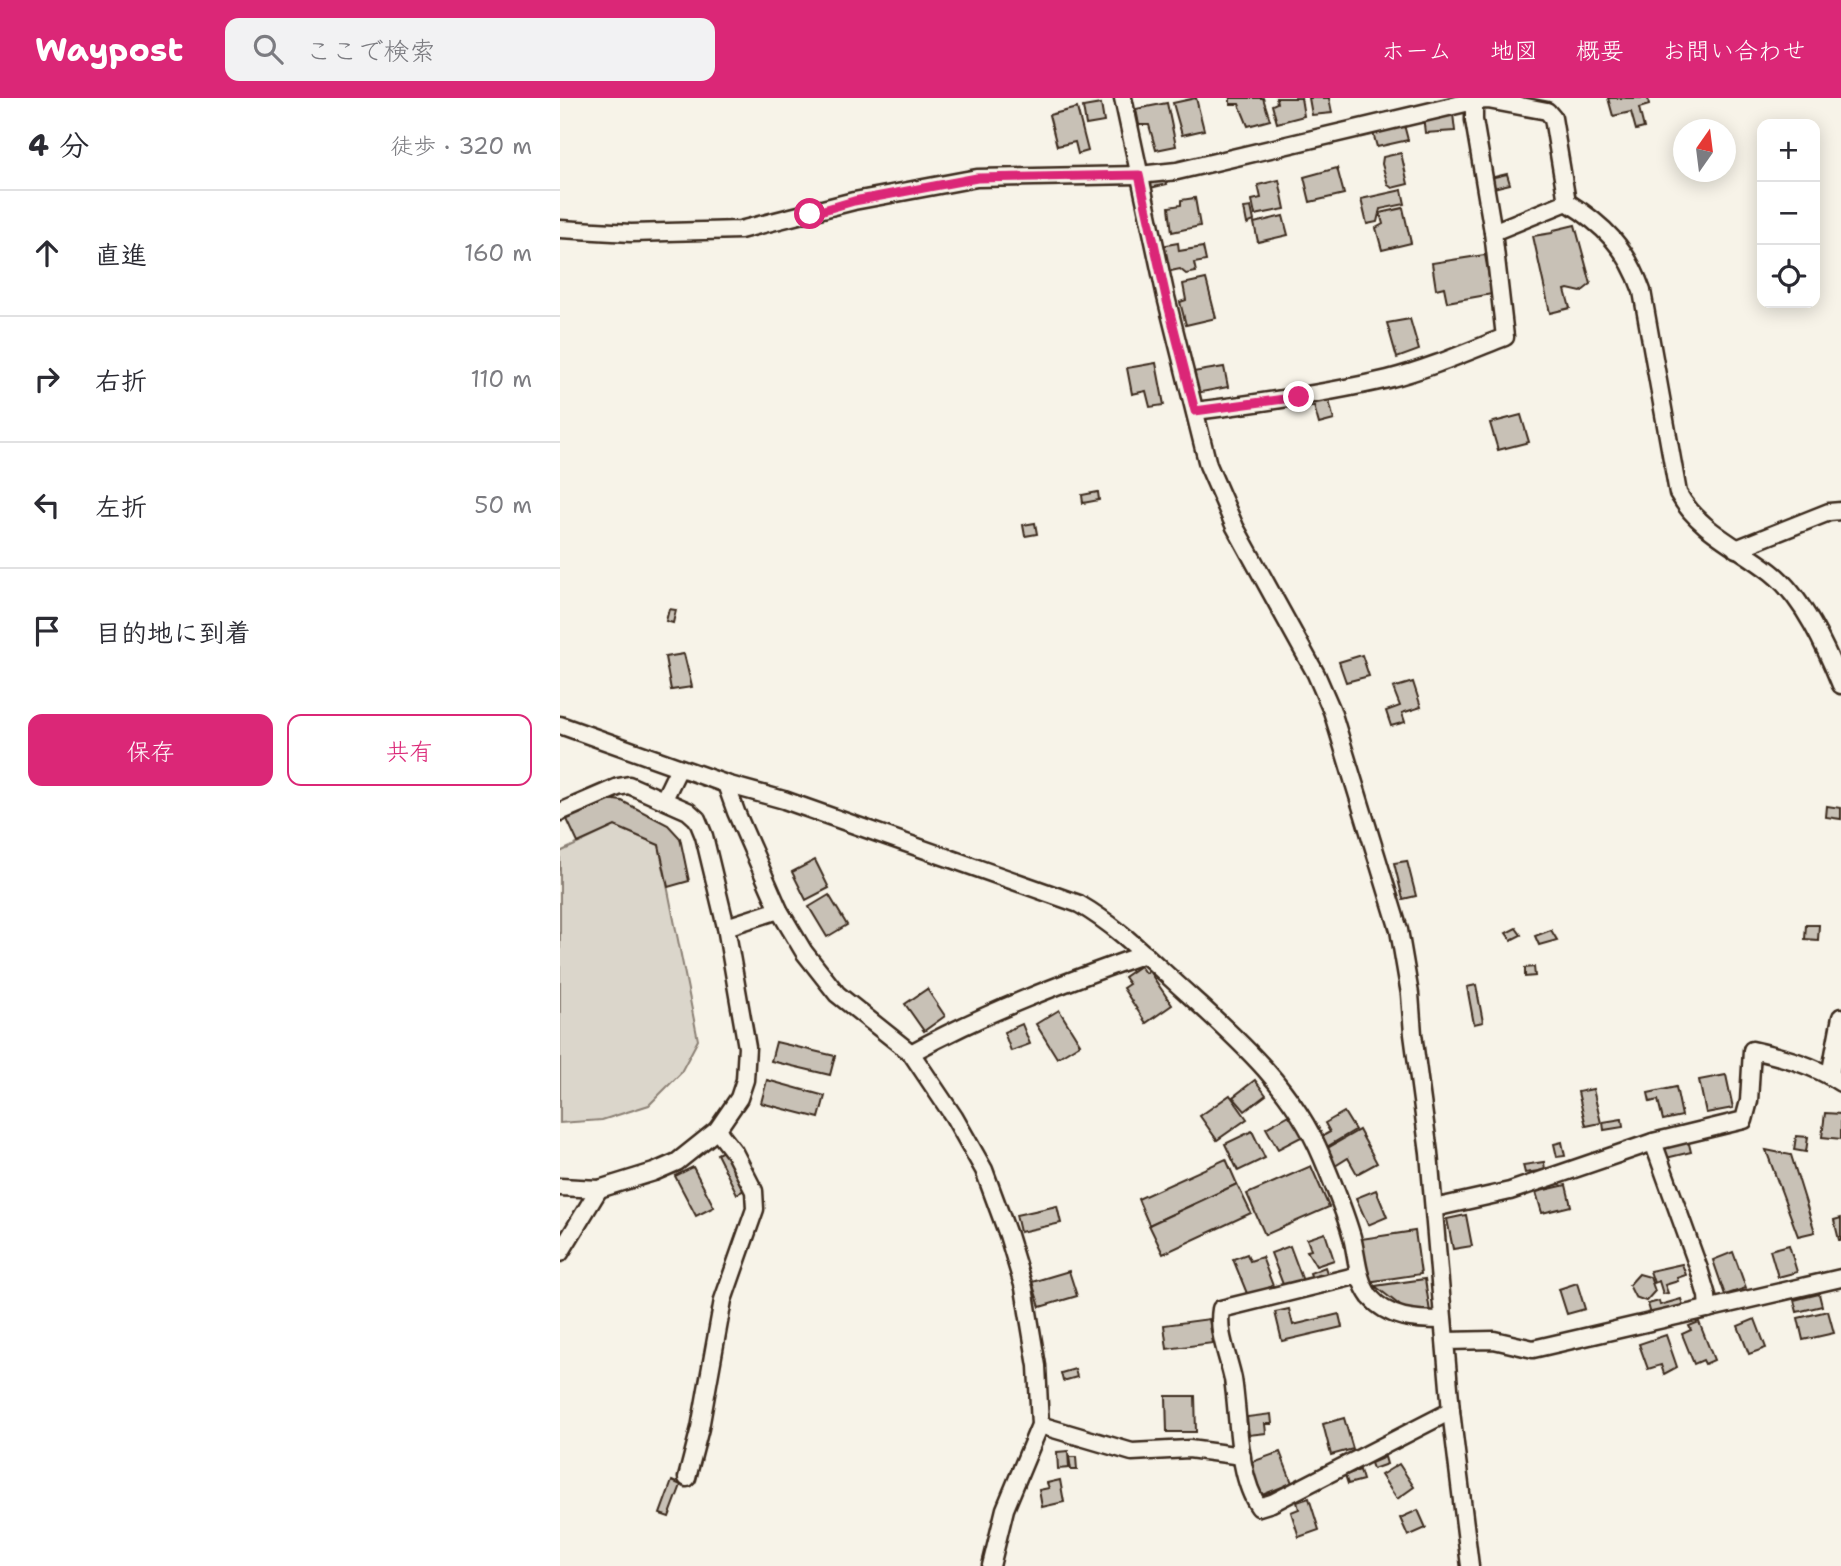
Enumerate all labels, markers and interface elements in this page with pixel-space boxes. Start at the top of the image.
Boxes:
search box [225,18,715,81]
text: Waypost [35,27,183,72]
icon: search [249,30,287,68]
text: ここで検索 [305,33,435,68]
text: ホーム [1381,35,1452,67]
text: 地図 [1490,35,1538,67]
text: 概要 [1576,35,1624,67]
text: お問い合わせ [1662,35,1806,67]
north arrow [1673,119,1736,182]
map controls [1757,119,1820,308]
button: + [1757,119,1820,182]
text: 4 分 [28,125,89,166]
text: 徒歩 · 320 m [390,131,532,161]
button: − [1757,182,1820,245]
route start [794,198,825,229]
icon: ahead [28,234,66,272]
text: 直進 [95,237,147,272]
text: 160 m [464,238,532,268]
button: locate [1757,245,1820,308]
icon: right [28,360,66,398]
text: 右折 [95,363,147,398]
text: 110 m [470,364,532,394]
route end [1283,381,1314,412]
icon: left [28,486,66,524]
text: 左折 [95,489,147,524]
text: 50 m [474,490,532,520]
icon: arrive [28,612,66,650]
text: 目的地に到着 [95,615,251,650]
button: 保存 [28,714,273,786]
button: 共有 [287,714,532,786]

